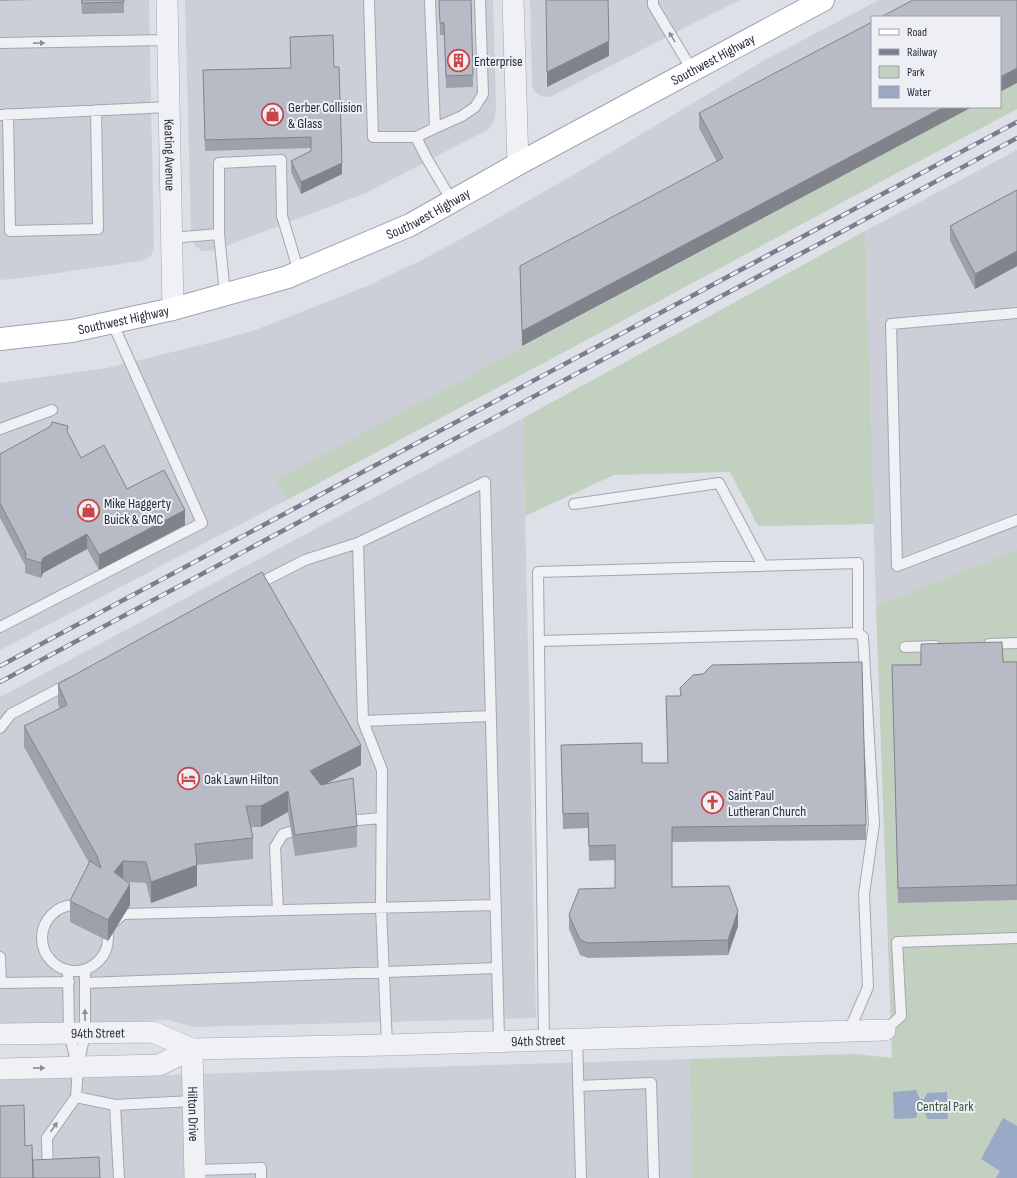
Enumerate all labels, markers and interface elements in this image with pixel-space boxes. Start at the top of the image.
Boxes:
legend [871,16,1001,108]
text: Road [907,25,927,40]
street label: Southwest Highway [668,30,758,89]
one-way arrow [668,32,676,42]
one-way arrow [33,39,45,46]
text: Railway [907,45,938,60]
building icon: Enterprise [446,48,472,74]
place label: Enterprise [474,53,523,70]
text: Park [907,65,925,80]
text: Water [907,85,931,100]
place label: Gerber Collision & Glass [288,99,362,132]
shop icon: Gerber Collision & Glass [259,102,285,128]
street label: Keating Avenue [160,119,179,191]
street label: Southwest Highway [384,185,474,243]
street label: Southwest Highway [76,302,171,338]
place label: Mike Haggerty Buick & GMC [104,495,172,528]
shop icon: Mike Haggerty Buick & GMC [76,498,102,524]
hotel icon: Oak Lawn Hilton [176,766,202,792]
place label: Oak Lawn Hilton [204,771,279,788]
place label: Saint Paul Lutheran Church [728,787,806,820]
church icon: Saint Paul Lutheran Church [700,790,726,816]
one-way arrow [82,1008,88,1021]
street label: 94th Street [71,1024,125,1042]
street label: 94th Street [511,1032,566,1050]
one-way arrow [33,1065,46,1071]
street label: Hilton Drive [184,1086,202,1142]
park label: Central Park [916,1098,974,1115]
one-way arrow [50,1122,58,1133]

